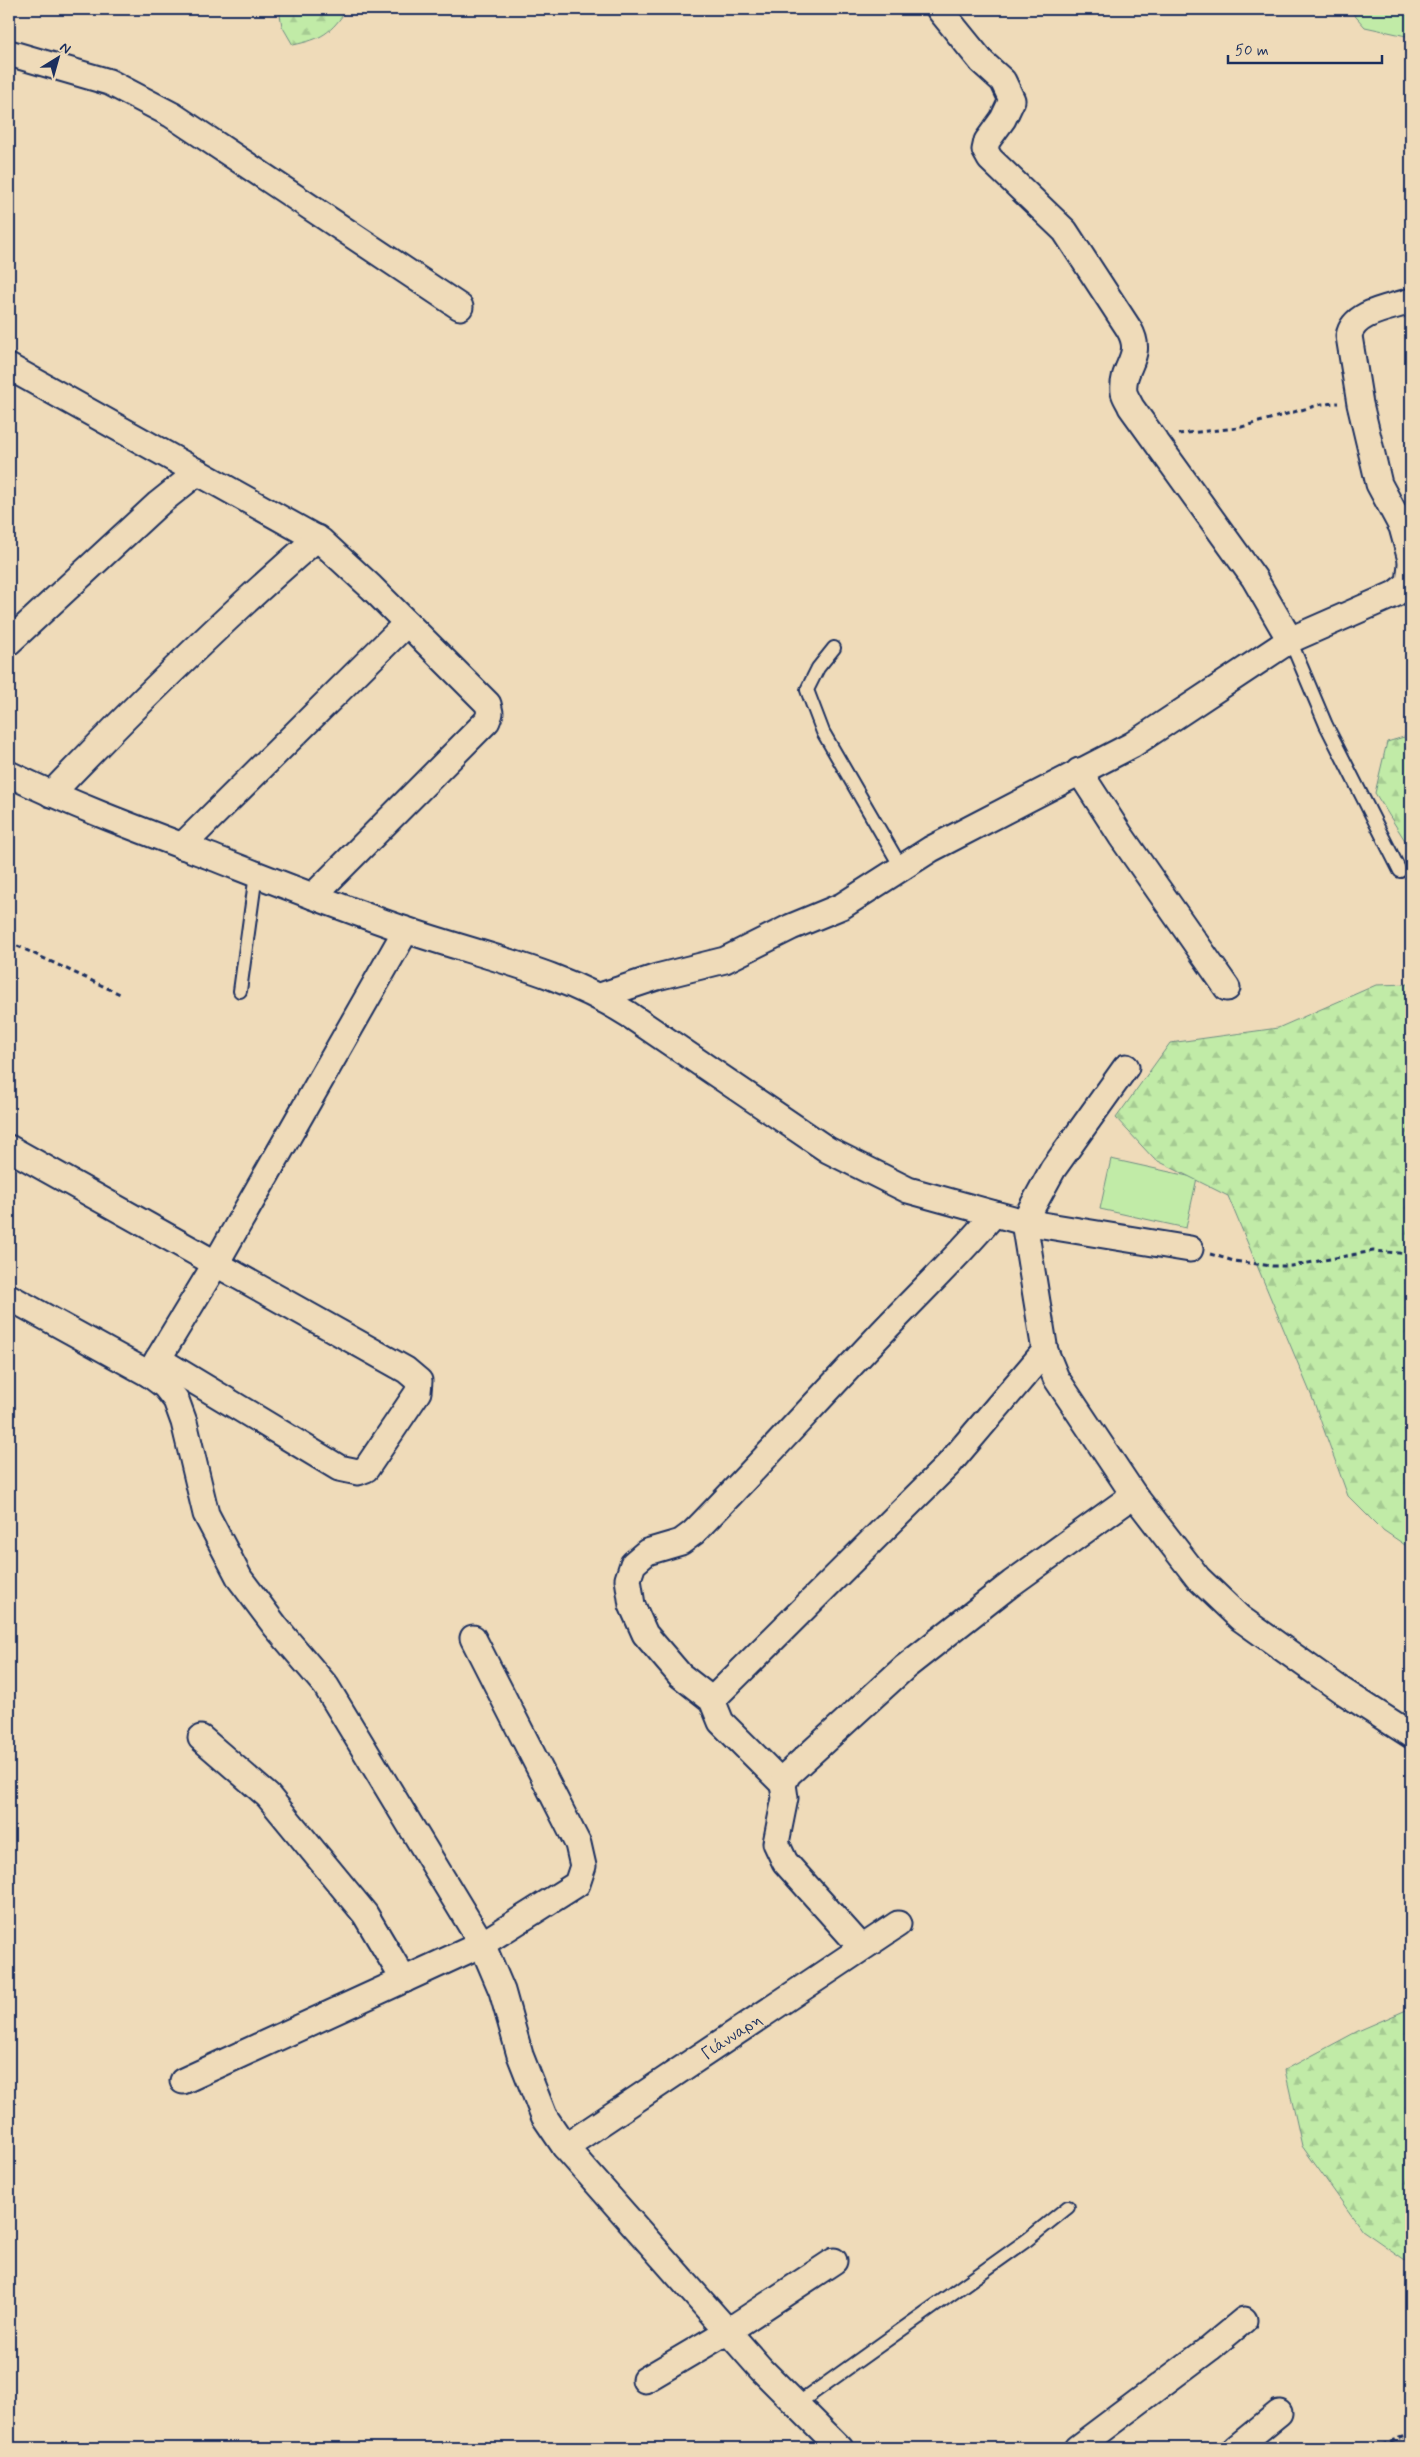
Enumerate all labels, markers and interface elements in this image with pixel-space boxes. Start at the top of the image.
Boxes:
north arrow [32,32,82,82]
scale bar [1228,32,1381,64]
text: N [56,38,74,58]
text: 50 m [1235,41,1269,61]
street label: Γιάνναρη [698,2009,766,2065]

